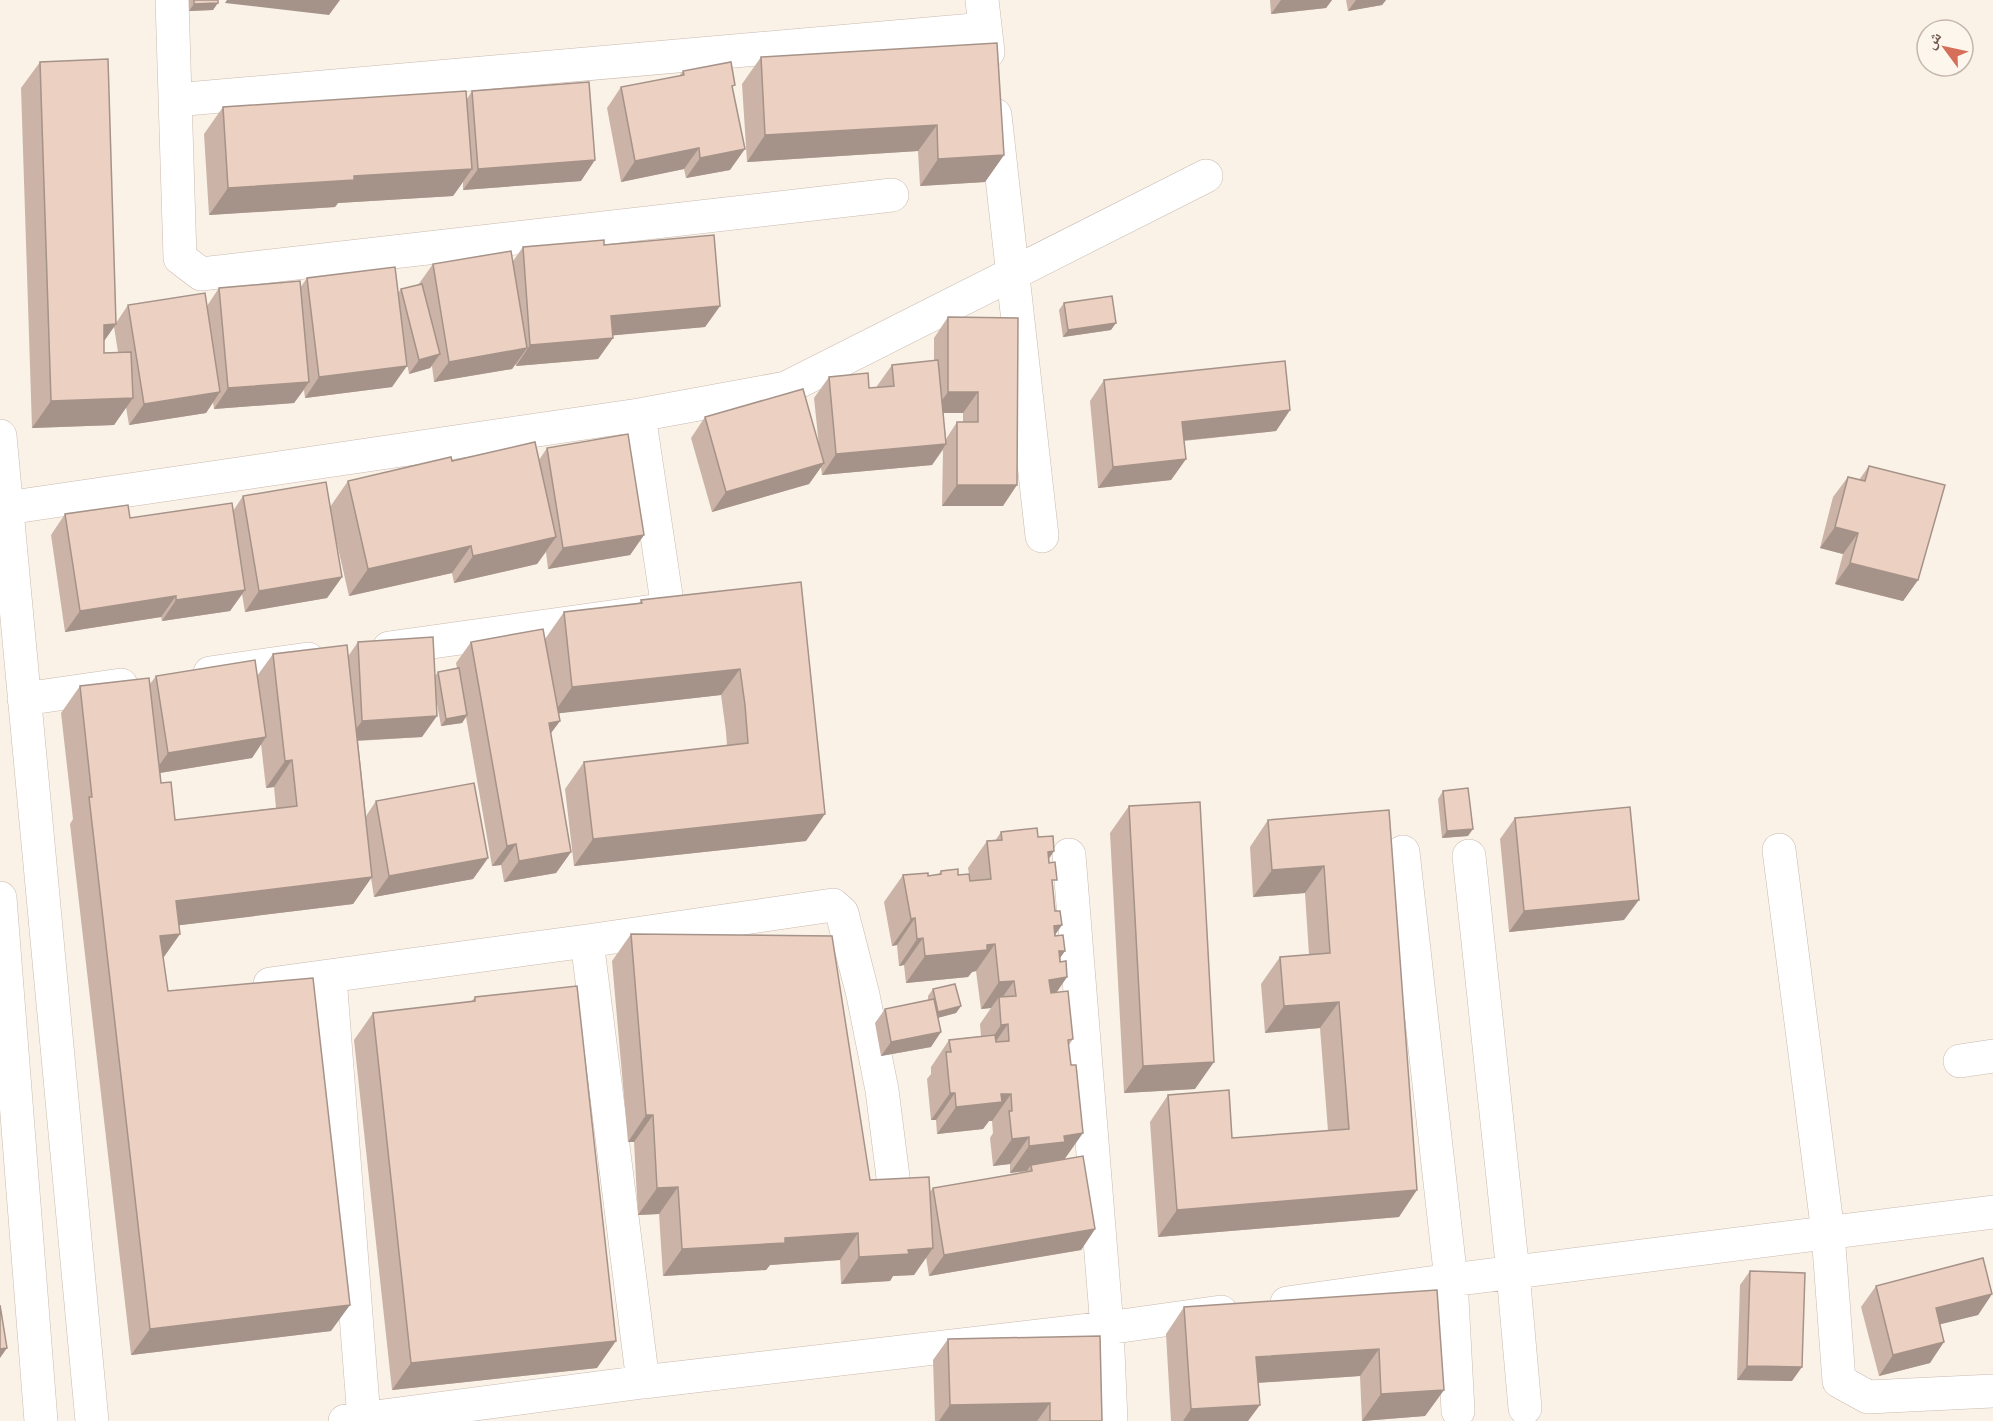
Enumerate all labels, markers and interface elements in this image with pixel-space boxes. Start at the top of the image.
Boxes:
north arrow [1915,18,1975,78]
text: ش [1920,28,1945,52]

